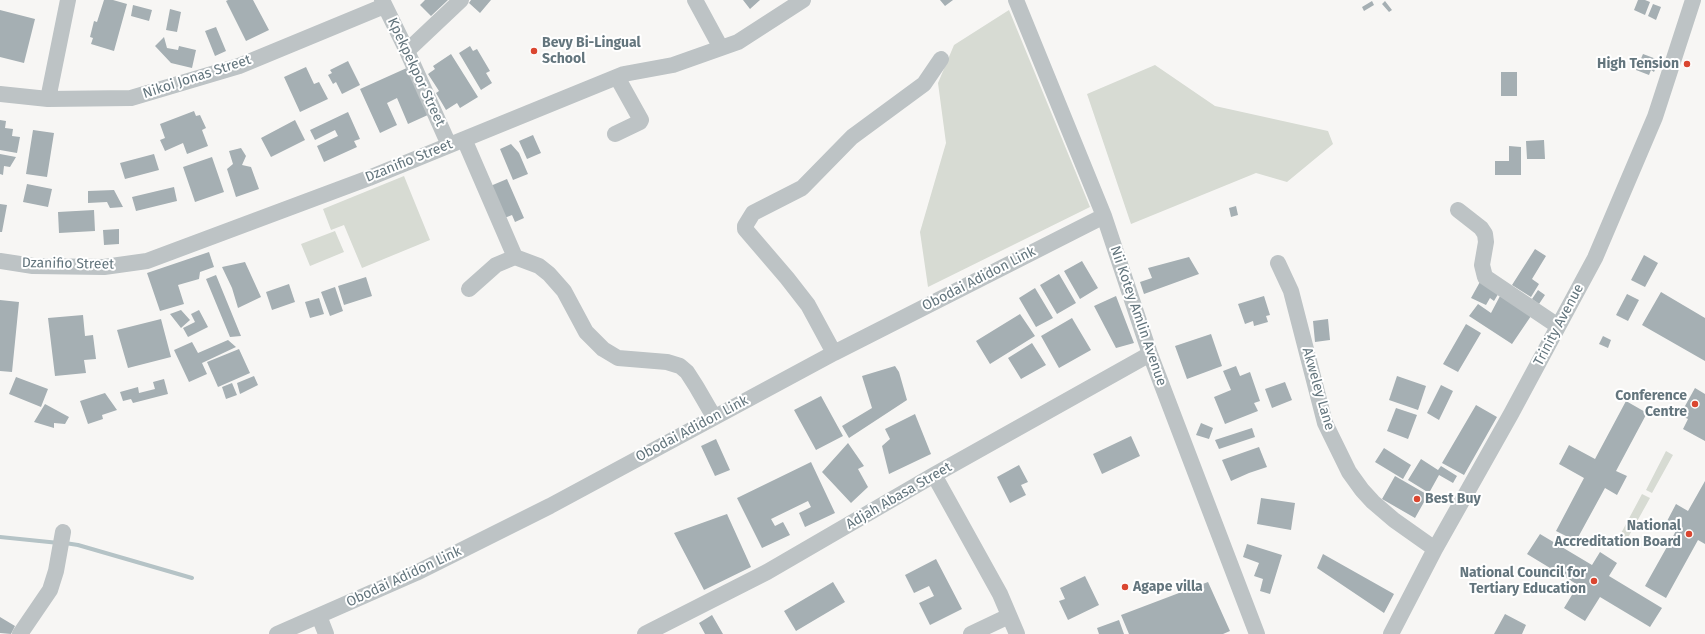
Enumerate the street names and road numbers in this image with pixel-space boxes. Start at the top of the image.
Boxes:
street label: Kpekpekpor Street [383,15,449,129]
street label: Nikoi Jonas Street [141,52,253,102]
street label: Dzanifio Street [363,136,455,186]
street label: Obodai Adidon Link [920,243,1038,315]
street label: Nii Kotey Amlin Avenue [1106,244,1170,388]
street label: Dzanifio Street [22,255,114,273]
street label: Trinity Avenue [1530,281,1588,369]
street label: Akweley Lane [1298,346,1338,432]
street label: Obodai Adidon Link [633,392,751,466]
street label: Adjah Abasa Street [843,459,955,533]
street label: Obodai Adidon Link [344,543,464,611]

